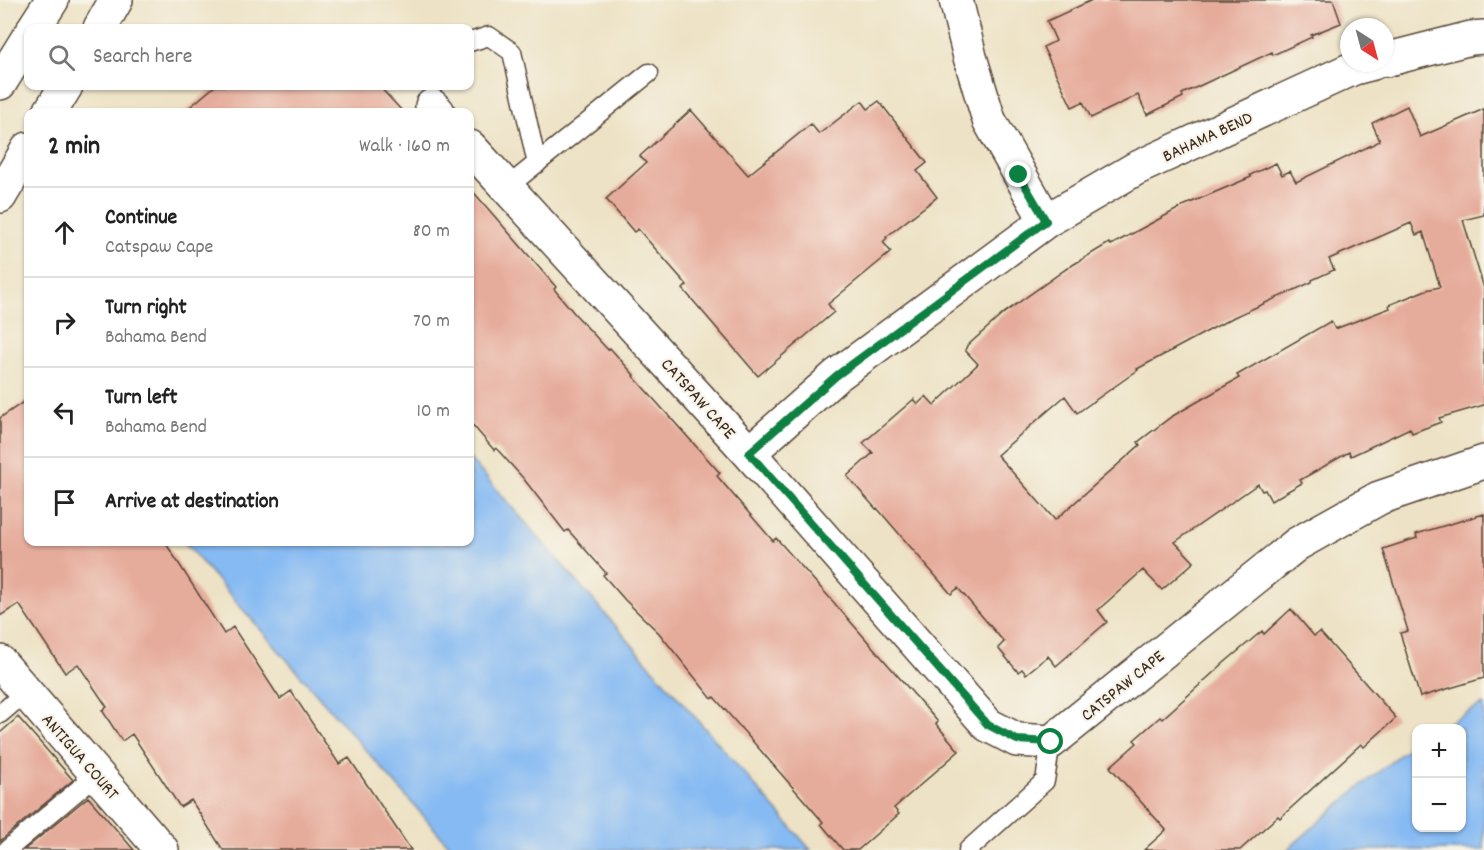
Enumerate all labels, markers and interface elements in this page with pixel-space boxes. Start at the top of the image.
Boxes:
north arrow [1340,18,1394,72]
search box [24,24,474,90]
icon: search [45,41,78,74]
text: Search here [93,42,192,73]
street label: BAHAMA BEND [1159,106,1257,170]
text: 2 min [48,129,100,166]
text: Walk · 160 m [359,133,450,161]
route end [1005,161,1031,187]
text: Continue [105,203,177,234]
icon: ahead [48,216,81,249]
text: 80 m [413,218,450,246]
text: Catspaw Cape [105,234,213,262]
text: Turn right [105,293,187,324]
icon: right [48,306,81,339]
text: 70 m [413,308,450,336]
text: Bahama Bend [105,324,207,352]
street label: CATSPAW CAPE [654,354,740,446]
text: Turn left [105,383,177,414]
icon: left [48,396,81,429]
text: 10 m [416,398,450,426]
text: Bahama Bend [105,414,207,442]
icon: arrive [48,486,81,519]
text: Arrive at destination [105,487,279,518]
street label: CATSPAW CAPE [1076,645,1171,729]
street label: ANTIGUA COURT [35,709,124,806]
map controls [1412,724,1466,832]
button: + [1412,724,1466,778]
route start [1037,728,1063,754]
button: − [1412,778,1466,832]

